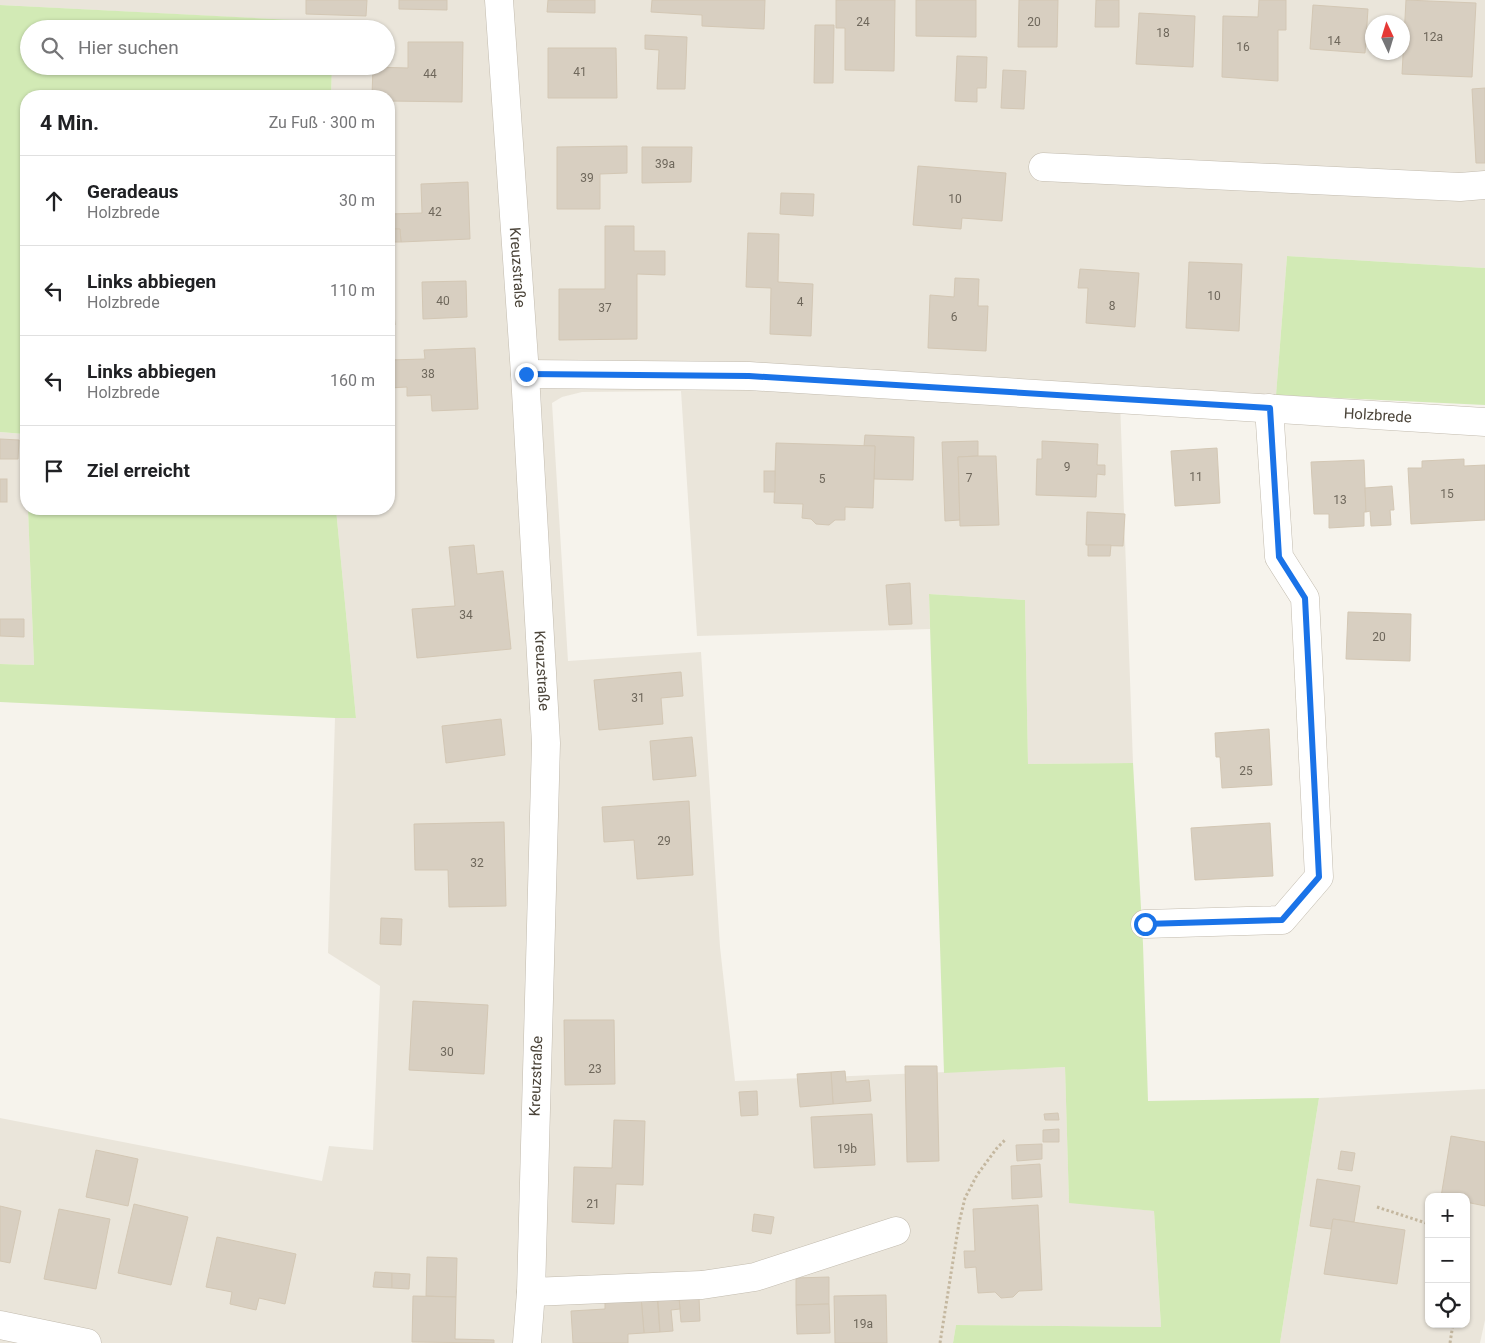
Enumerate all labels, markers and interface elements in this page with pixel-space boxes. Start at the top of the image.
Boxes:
house number: 24 [856,15,870,29]
house number: 20 [1027,15,1041,29]
north arrow [1365,15,1410,60]
search box [20,20,395,75]
house number: 18 [1156,26,1170,40]
house number: 12a [1423,30,1443,44]
icon: search [38,34,66,62]
house number: 14 [1327,34,1341,48]
text: Hier suchen [78,36,179,59]
house number: 16 [1236,40,1250,54]
house number: 41 [573,65,587,79]
house number: 44 [423,67,437,81]
text: 4 Min. [40,111,99,135]
text: Zu Fuß · 300 m [269,113,375,132]
house number: 39a [655,157,675,171]
house number: 39 [580,171,594,185]
text: Geradeaus [87,180,179,203]
icon: ahead [40,187,68,215]
text: 30 m [339,191,375,210]
house number: 10 [948,192,962,206]
text: Holzbrede [87,203,160,222]
house number: 42 [428,205,442,219]
street label: Kreuzstraße [506,227,529,308]
text: Links abbiegen [87,270,216,293]
icon: left [40,277,68,305]
text: 110 m [330,281,375,300]
house number: 10 [1207,289,1221,303]
text: Holzbrede [87,293,160,312]
house number: 40 [436,294,450,308]
house number: 4 [797,295,804,309]
house number: 8 [1109,299,1116,313]
house number: 37 [598,301,612,315]
house number: 6 [951,310,958,324]
text: Links abbiegen [87,360,216,383]
route end [515,363,538,386]
icon: left [40,367,68,395]
house number: 38 [421,367,435,381]
text: 160 m [330,371,375,390]
text: Holzbrede [87,383,160,402]
street label: Holzbrede [1343,404,1412,426]
icon: arrive [40,457,68,485]
text: Ziel erreicht [87,459,190,482]
house number: 9 [1064,460,1070,474]
house number: 11 [1189,470,1203,484]
house number: 7 [966,471,973,485]
house number: 5 [819,472,826,486]
house number: 15 [1440,487,1454,501]
house number: 13 [1333,493,1347,507]
house number: 34 [459,608,473,622]
street label: Kreuzstraße [531,630,553,711]
house number: 20 [1372,630,1386,644]
house number: 31 [631,691,645,705]
house number: 25 [1239,764,1253,778]
house number: 29 [657,834,671,848]
house number: 32 [470,856,484,870]
route start [1134,913,1157,936]
street label: Kreuzstraße [526,1035,546,1117]
house number: 30 [440,1045,454,1059]
house number: 23 [588,1062,602,1076]
house number: 19b [837,1142,857,1156]
map controls [1425,1193,1470,1328]
button: + [1425,1193,1470,1238]
house number: 21 [586,1197,600,1211]
button: − [1425,1238,1470,1283]
button: locate [1425,1283,1470,1328]
house number: 19a [853,1317,873,1331]

